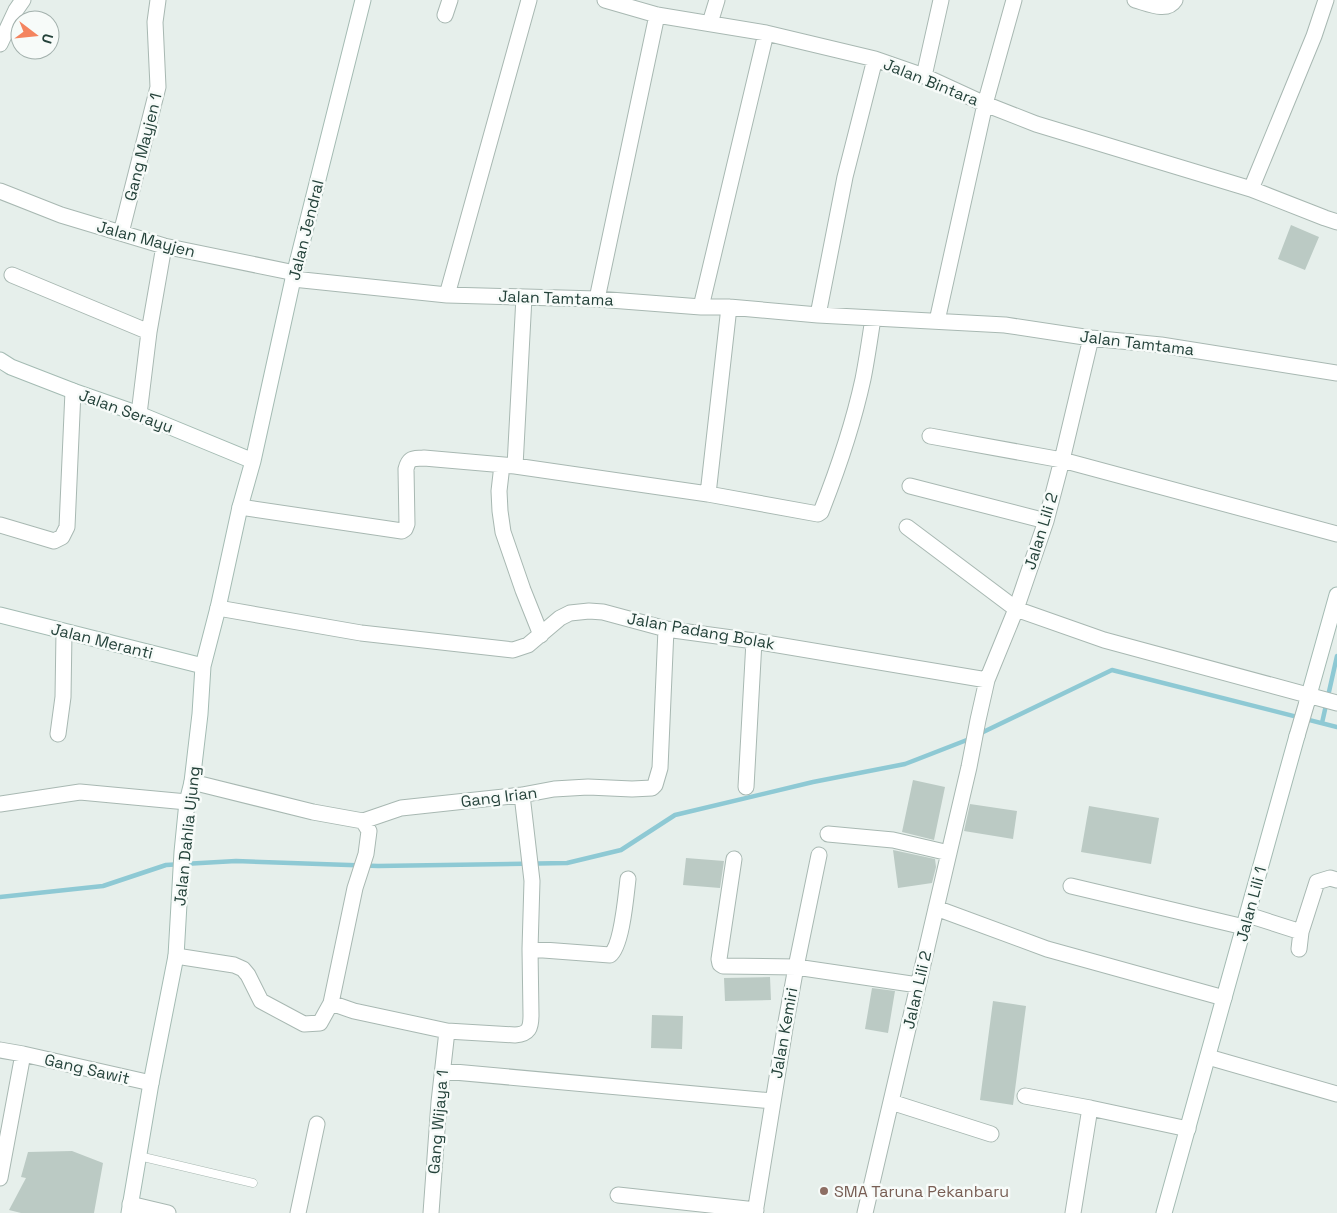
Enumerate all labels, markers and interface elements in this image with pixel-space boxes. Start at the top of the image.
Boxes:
north arrow [10,10,60,60]
text: U [38,32,57,46]
street label: Jalan Bintara [880,53,982,111]
street label: Gang Mayjen 1 [119,91,167,203]
street label: Jalan Jendral [283,178,329,282]
street label: Jalan Mayjen [94,216,198,262]
street label: Jalan Tamtama [498,285,614,311]
street label: Jalan Tamtama [1079,326,1195,360]
street label: Jalan Serayu [76,384,176,438]
street label: Jalan Lili 2 [1019,490,1063,572]
street label: Jalan Padang Bolak [625,608,777,654]
street label: Jalan Meranti [49,618,155,664]
street label: Jalan Dahlia Ujung [169,765,205,907]
street label: Gang Irian [460,782,538,812]
street label: Jalan Lili 1 [1231,864,1271,944]
street label: Jalan Lili 2 [898,949,936,1031]
street label: Jalan Kemiri [766,986,802,1080]
street label: Gang Sawit [42,1049,132,1089]
street label: Gang Wijaya 1 [423,1069,453,1175]
place label: SMA Taruna Pekanbaru [834,1181,1009,1202]
marker: SMA Taruna Pekanbaru [818,1185,830,1197]

